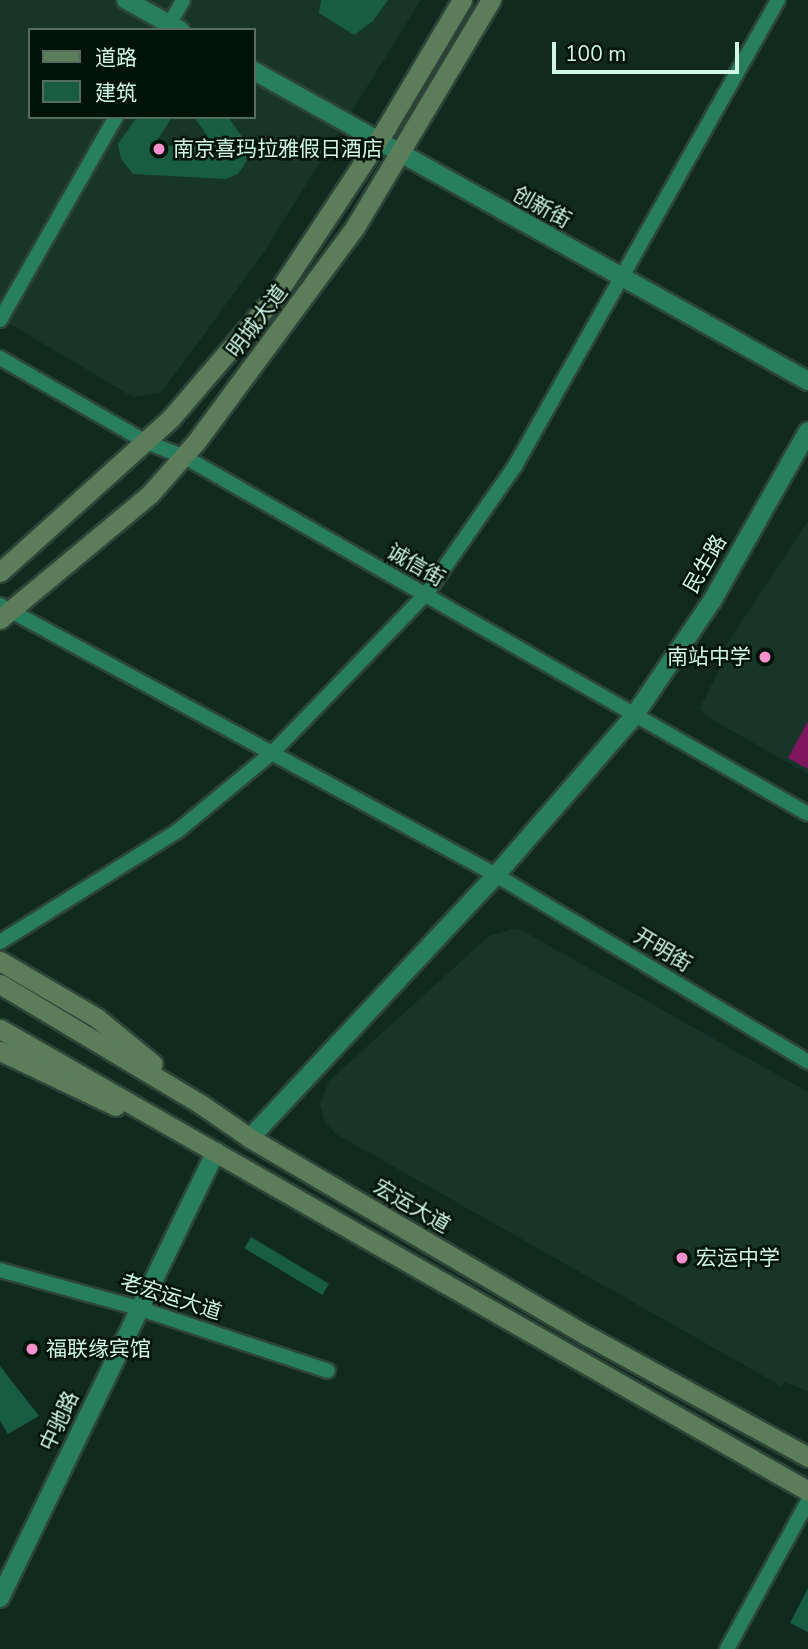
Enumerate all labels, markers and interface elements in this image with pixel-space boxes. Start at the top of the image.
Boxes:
legend [28,28,256,119]
scale bar [556,28,743,72]
text: 100 m [565,40,626,68]
text: 道路 [95,44,137,72]
text: 建筑 [95,79,137,107]
place label: 南京喜玛拉雅假日酒店 [173,136,383,162]
marker: 南京喜玛拉雅假日酒店 [151,141,167,157]
street label: 创新街 [508,181,576,233]
street label: 明城大道 [222,280,292,362]
street label: 民生路 [678,530,732,598]
street label: 诚信街 [382,538,450,592]
place label: 南站中学 [667,644,751,670]
marker: 南站中学 [757,649,773,665]
street label: 开明街 [630,923,696,977]
street label: 宏运大道 [369,1174,455,1238]
place label: 宏运中学 [696,1245,780,1271]
marker: 宏运中学 [674,1250,690,1266]
street label: 老宏运大道 [117,1269,225,1325]
place label: 福联缘宾馆 [46,1336,151,1362]
marker: 福联缘宾馆 [24,1341,40,1357]
street label: 中驰路 [34,1387,84,1455]

